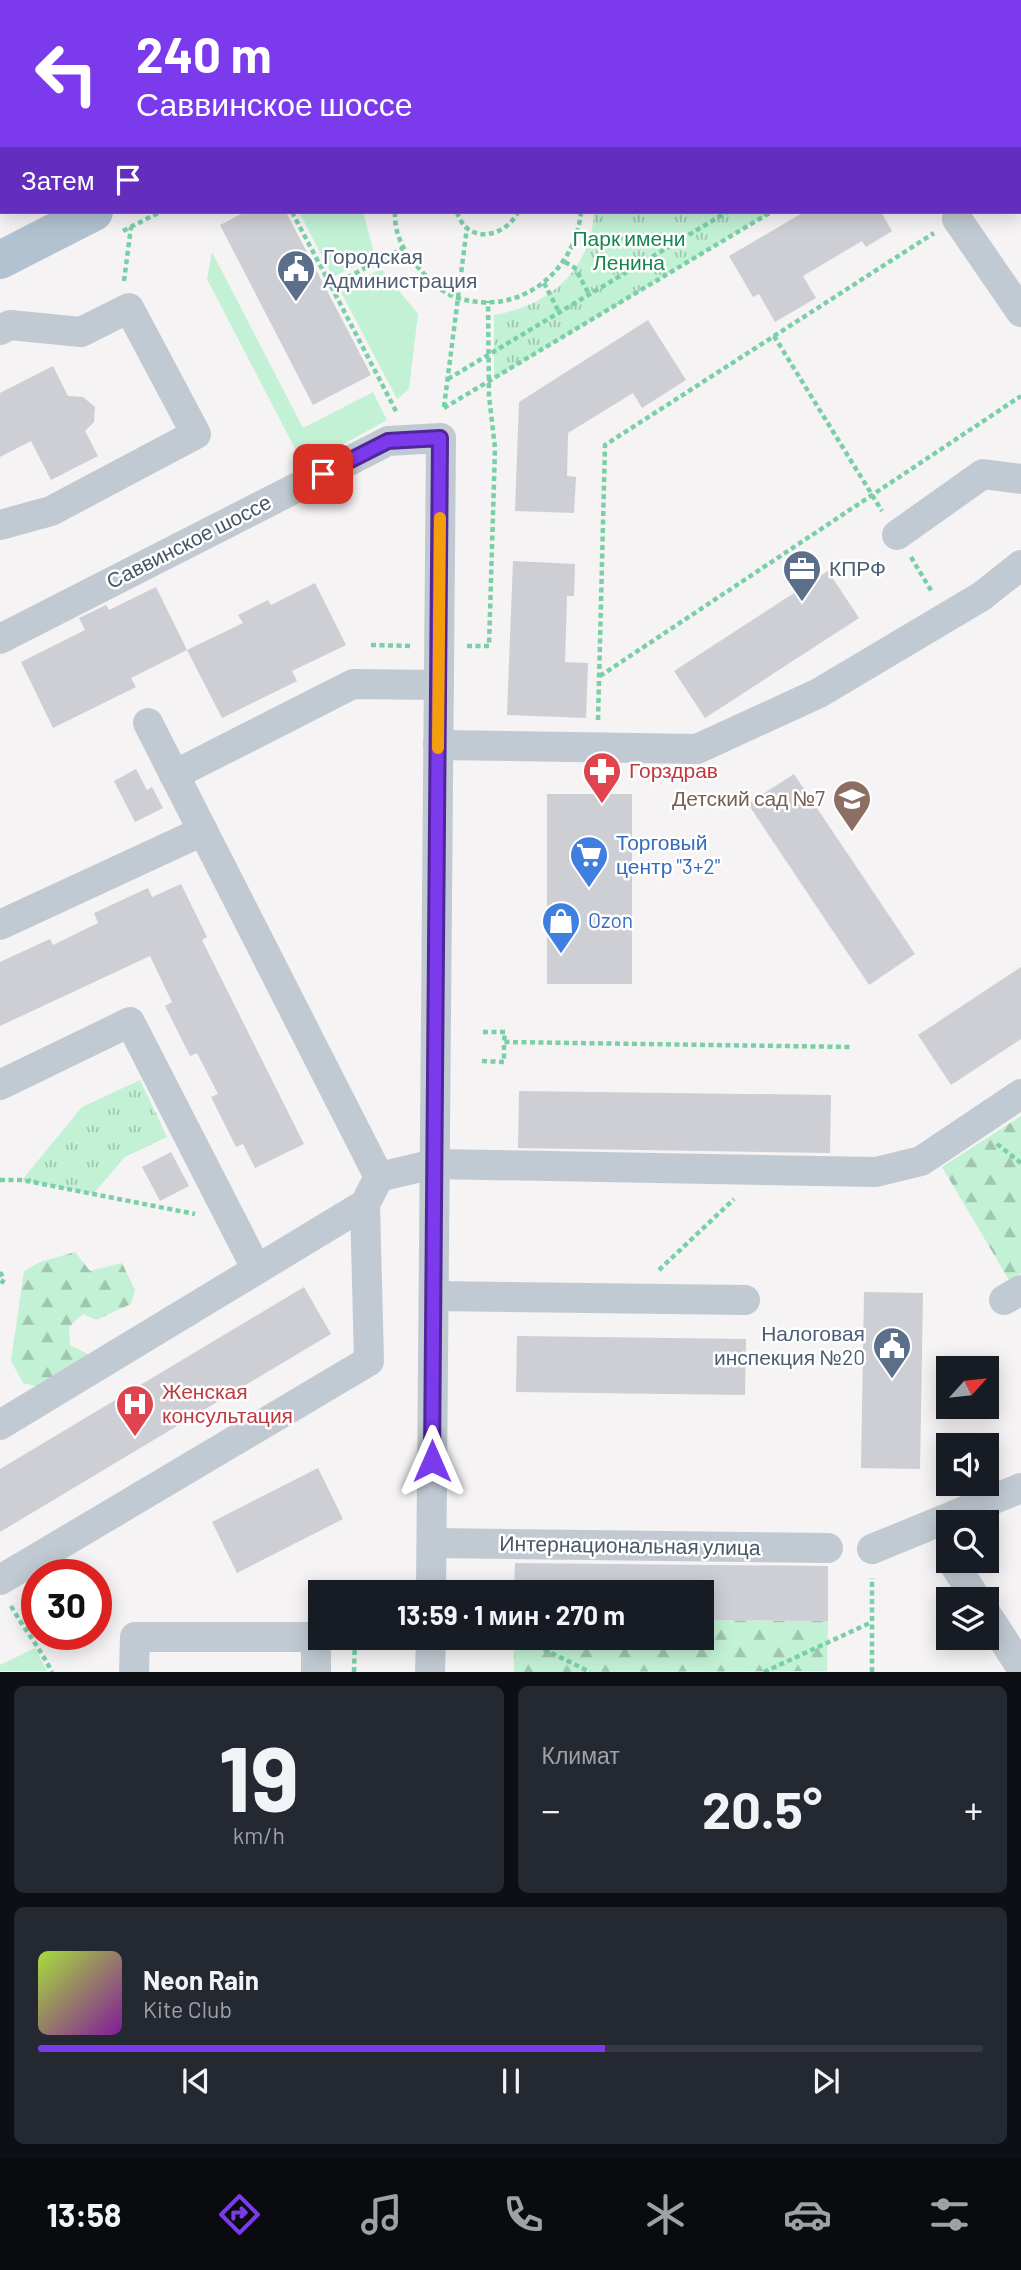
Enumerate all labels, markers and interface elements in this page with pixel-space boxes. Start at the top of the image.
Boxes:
text: 240 m [136,24,272,83]
icon: left [21,28,112,119]
text: Саввинское шоссе [136,84,412,122]
icon: arrive [109,161,147,199]
text: Затем [21,164,95,195]
park label: Парк имени Ленина [572,225,686,274]
place label: Городская Администрация [323,243,477,292]
public building icon: Городская Администрация [275,248,317,303]
pin [293,444,353,504]
icon: arrive [304,455,342,493]
street label: Саввинское шоссе [102,488,275,593]
office icon: КПРФ [781,548,823,603]
place label: КПРФ [829,555,886,580]
pharmacy icon: Горздрав [581,750,623,805]
place label: Горздрав [629,757,718,782]
school or university icon: Детский сад №7 [831,778,873,833]
place label: Детский сад №7 [672,785,825,810]
place label: Торговый центр "3+2" [616,829,720,878]
supermarket icon: Торговый центр "3+2" [568,834,610,889]
shop icon: Ozon [540,900,582,955]
place label: Ozon [588,907,633,932]
place label: Налоговая инспекция №20 [714,1320,865,1369]
public building icon: Налоговая инспекция №20 [871,1325,913,1380]
north arrow [936,1356,999,1419]
map controls [936,1356,999,1650]
place label: Женская консультация [162,1378,293,1427]
hospital icon: Женская консультация [114,1383,156,1438]
position arrow [395,1424,469,1498]
button: sound [936,1433,999,1496]
button: search [936,1510,999,1573]
street label: Интернациональная улица [499,1530,761,1559]
speed limit sign: 30 [21,1559,112,1650]
button: layers [936,1587,999,1650]
text: 13:59 · 1 мин · 270 m [397,1599,625,1630]
text: 19 [218,1721,299,1830]
text: Климат [542,1741,620,1769]
text: 20.5° [702,1777,822,1839]
text: − [542,1786,561,1832]
text: + [964,1786,983,1832]
text: km/h [233,1821,285,1849]
text: Neon Rain [143,1964,259,1995]
text: Kite Club [143,1995,232,2023]
icon: previous [177,2062,215,2100]
icon: pause [492,2062,530,2100]
icon: next [807,2062,845,2100]
icon: directions [215,2190,264,2239]
icon: music [357,2190,406,2239]
icon: phone [499,2190,548,2239]
icon: climate [641,2190,690,2239]
icon: car [783,2190,832,2239]
icon: filters [925,2190,974,2239]
text: 13:58 [47,2195,121,2233]

